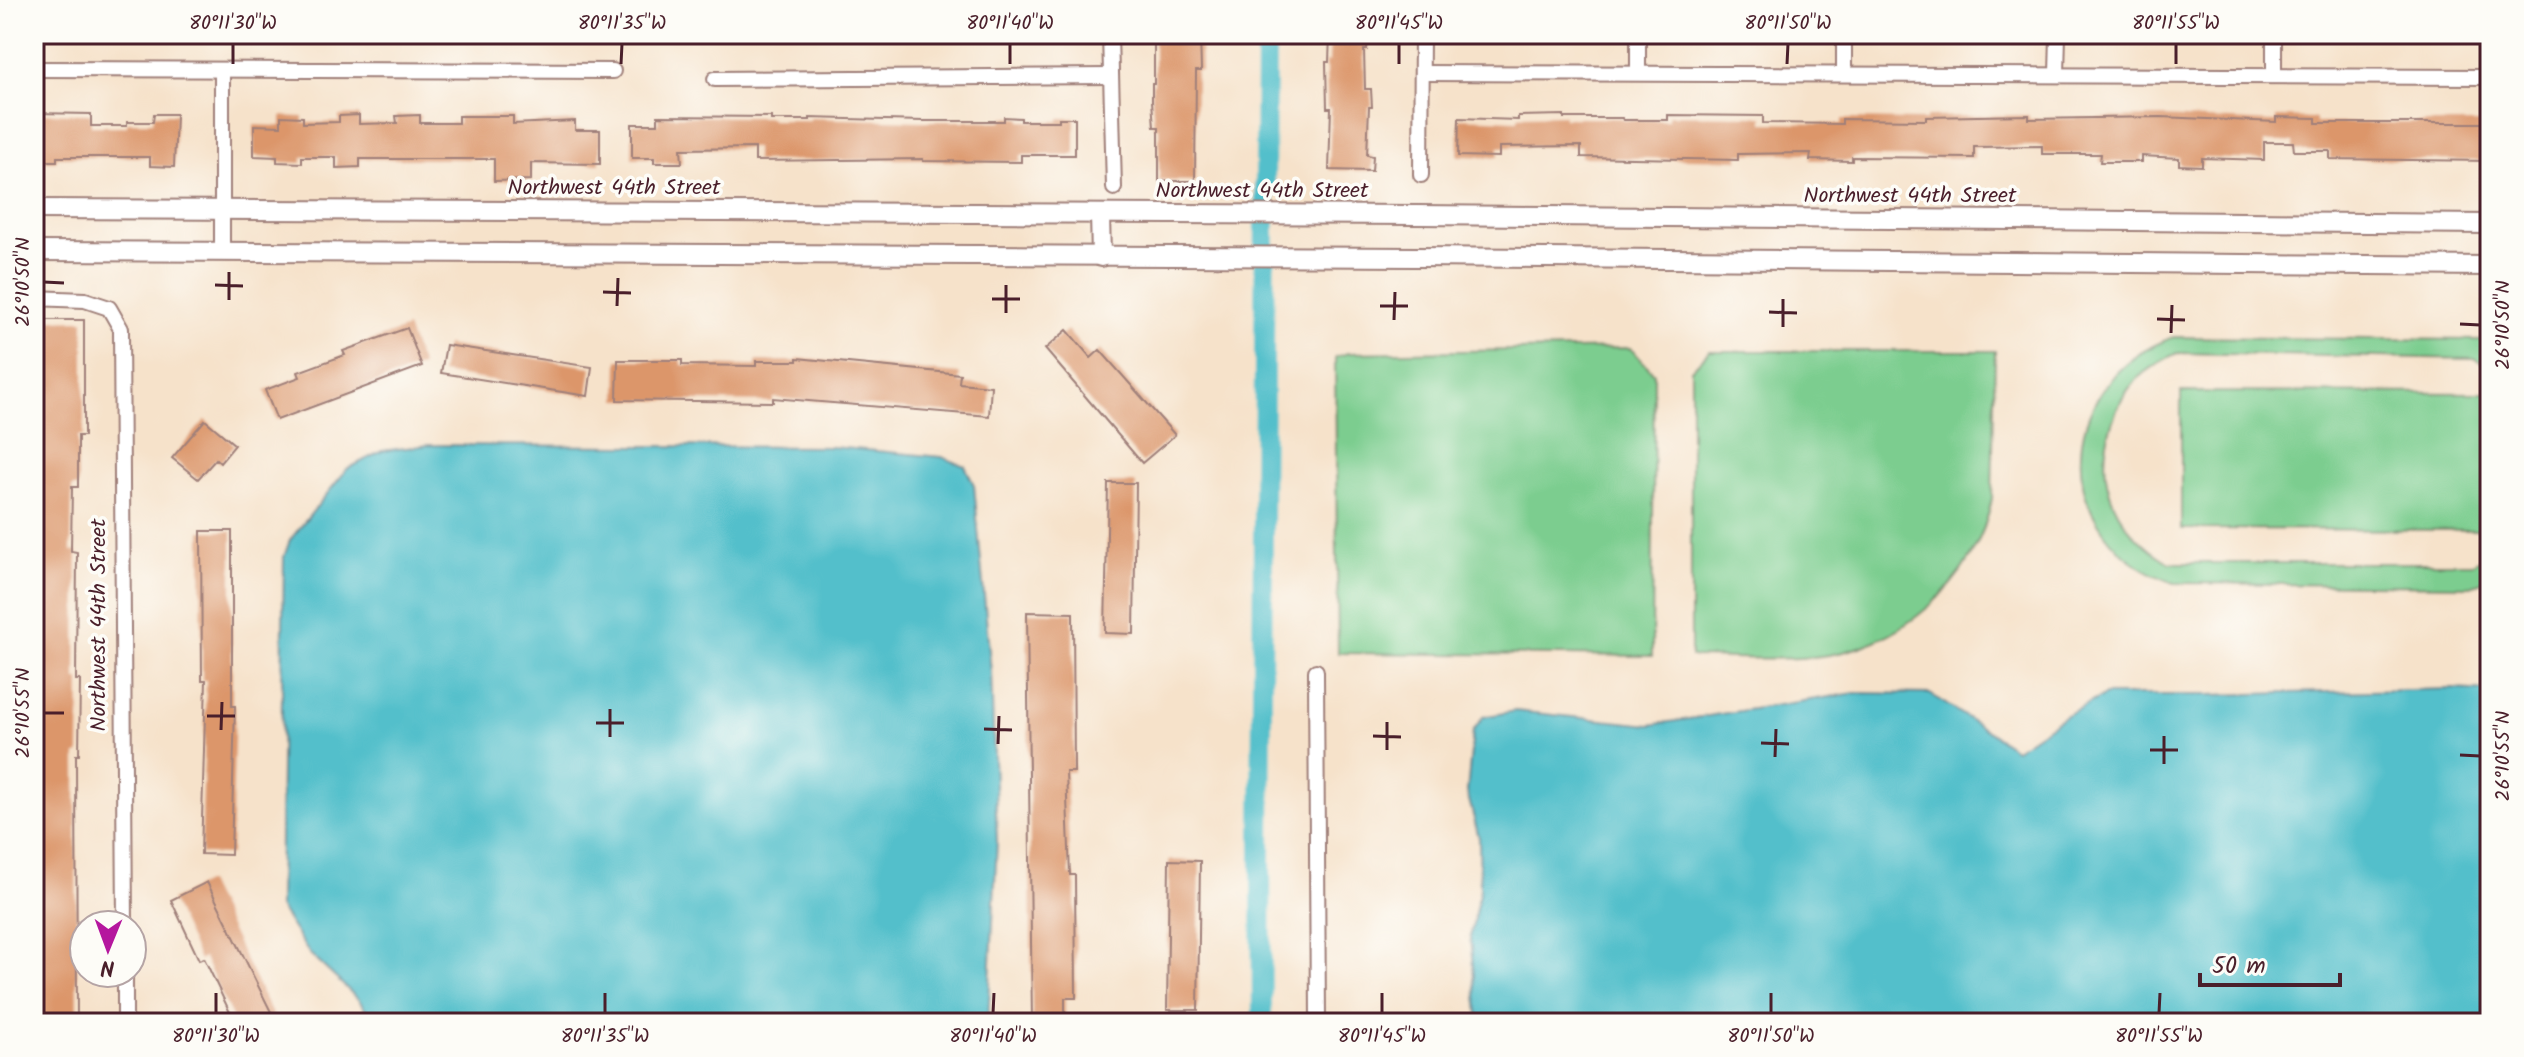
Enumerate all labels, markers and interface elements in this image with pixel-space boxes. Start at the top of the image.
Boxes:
text: 80°11'30"W [189,8,277,40]
text: 80°11'35"W [578,8,666,40]
text: 80°11'40"W [966,8,1054,40]
text: 80°11'45"W [1355,8,1443,40]
text: 80°11'50"W [1744,8,1832,40]
text: 80°11'55"W [2132,8,2220,40]
street label: Northwest 44th Street [507,171,721,206]
street label: Northwest 44th Street [1155,174,1369,209]
street label: Northwest 44th Street [1803,179,2017,214]
text: 26°10'50"N [8,237,40,327]
text: 26°10'50"N [2488,280,2520,370]
street label: Northwest 44th Street [82,518,117,732]
text: 26°10'55"N [8,668,40,758]
text: 26°10'55"N [2488,711,2520,801]
north arrow [68,909,148,989]
scale bar [2200,937,2340,987]
text: 50 m [2212,947,2266,986]
text: N [100,949,115,984]
text: 80°11'30"W [172,1021,260,1053]
text: 80°11'35"W [561,1021,649,1053]
text: 80°11'40"W [949,1021,1037,1053]
text: 80°11'45"W [1338,1021,1426,1053]
text: 80°11'50"W [1727,1021,1815,1053]
text: 80°11'55"W [2115,1021,2203,1053]

